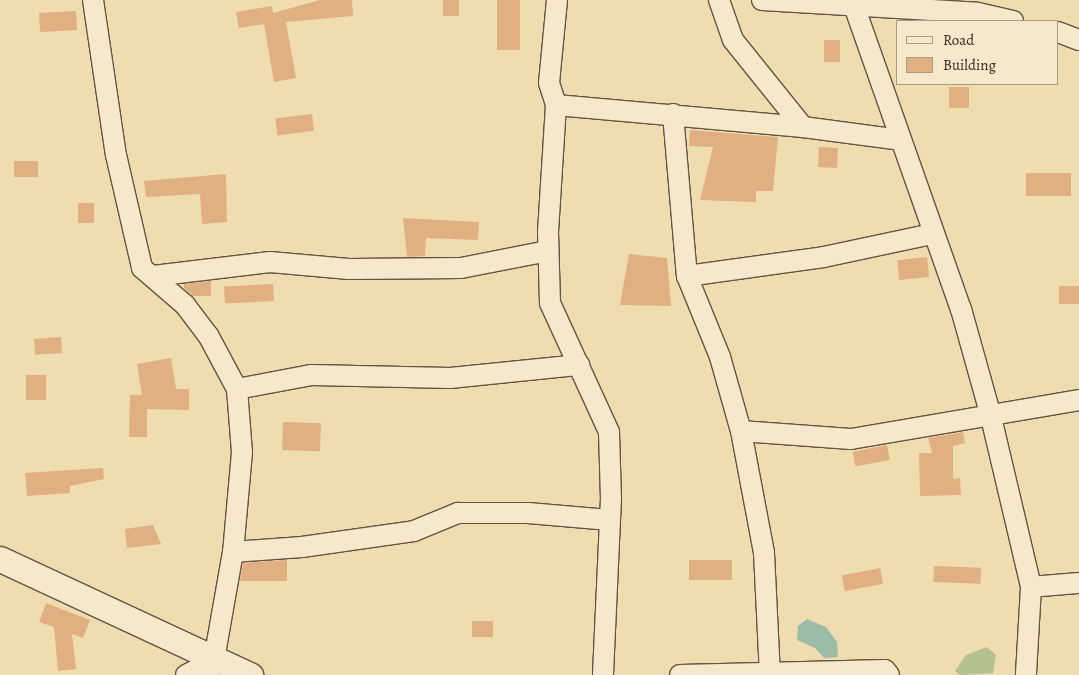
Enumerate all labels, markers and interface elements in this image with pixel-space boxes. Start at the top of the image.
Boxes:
legend [896,20,1059,85]
text: Road [943,30,974,50]
text: Building [943,55,996,75]

